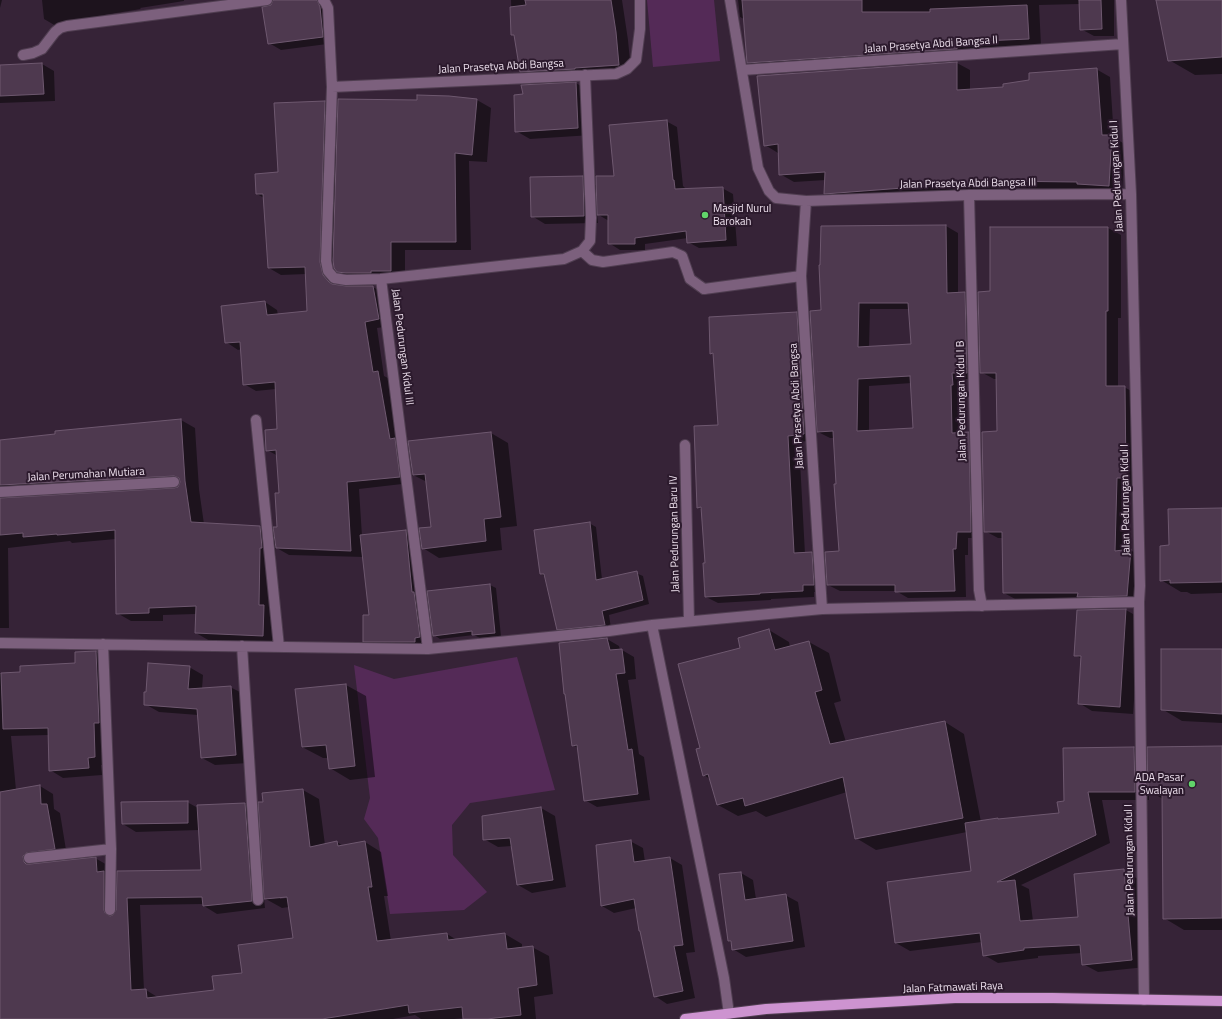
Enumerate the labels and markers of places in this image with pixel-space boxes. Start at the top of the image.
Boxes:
place label: Masjid Nurul Barokah [713,202,771,228]
marker: Masjid Nurul Barokah [700,210,710,220]
place label: ADA Pasar Swalayan [1135,771,1184,797]
marker: ADA Pasar Swalayan [1187,779,1197,789]

